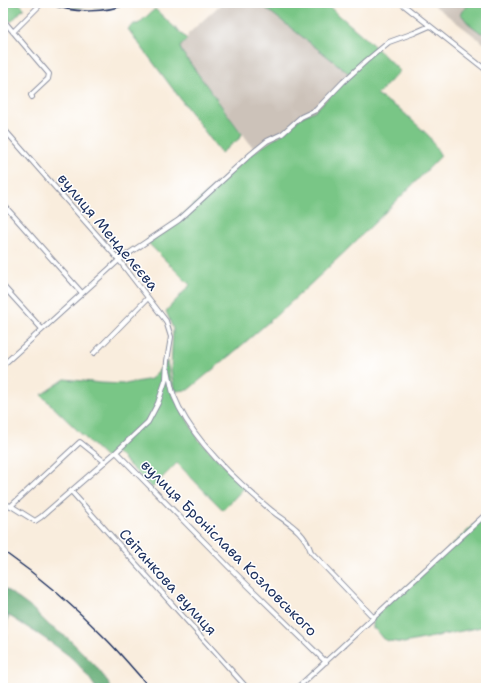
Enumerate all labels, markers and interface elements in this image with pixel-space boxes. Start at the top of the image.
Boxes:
street label: вулиця Менделєєва [53,169,163,295]
street label: вулиця Броніслава Козловського [136,455,322,641]
street label: Світанкова вулиця [115,524,221,640]

